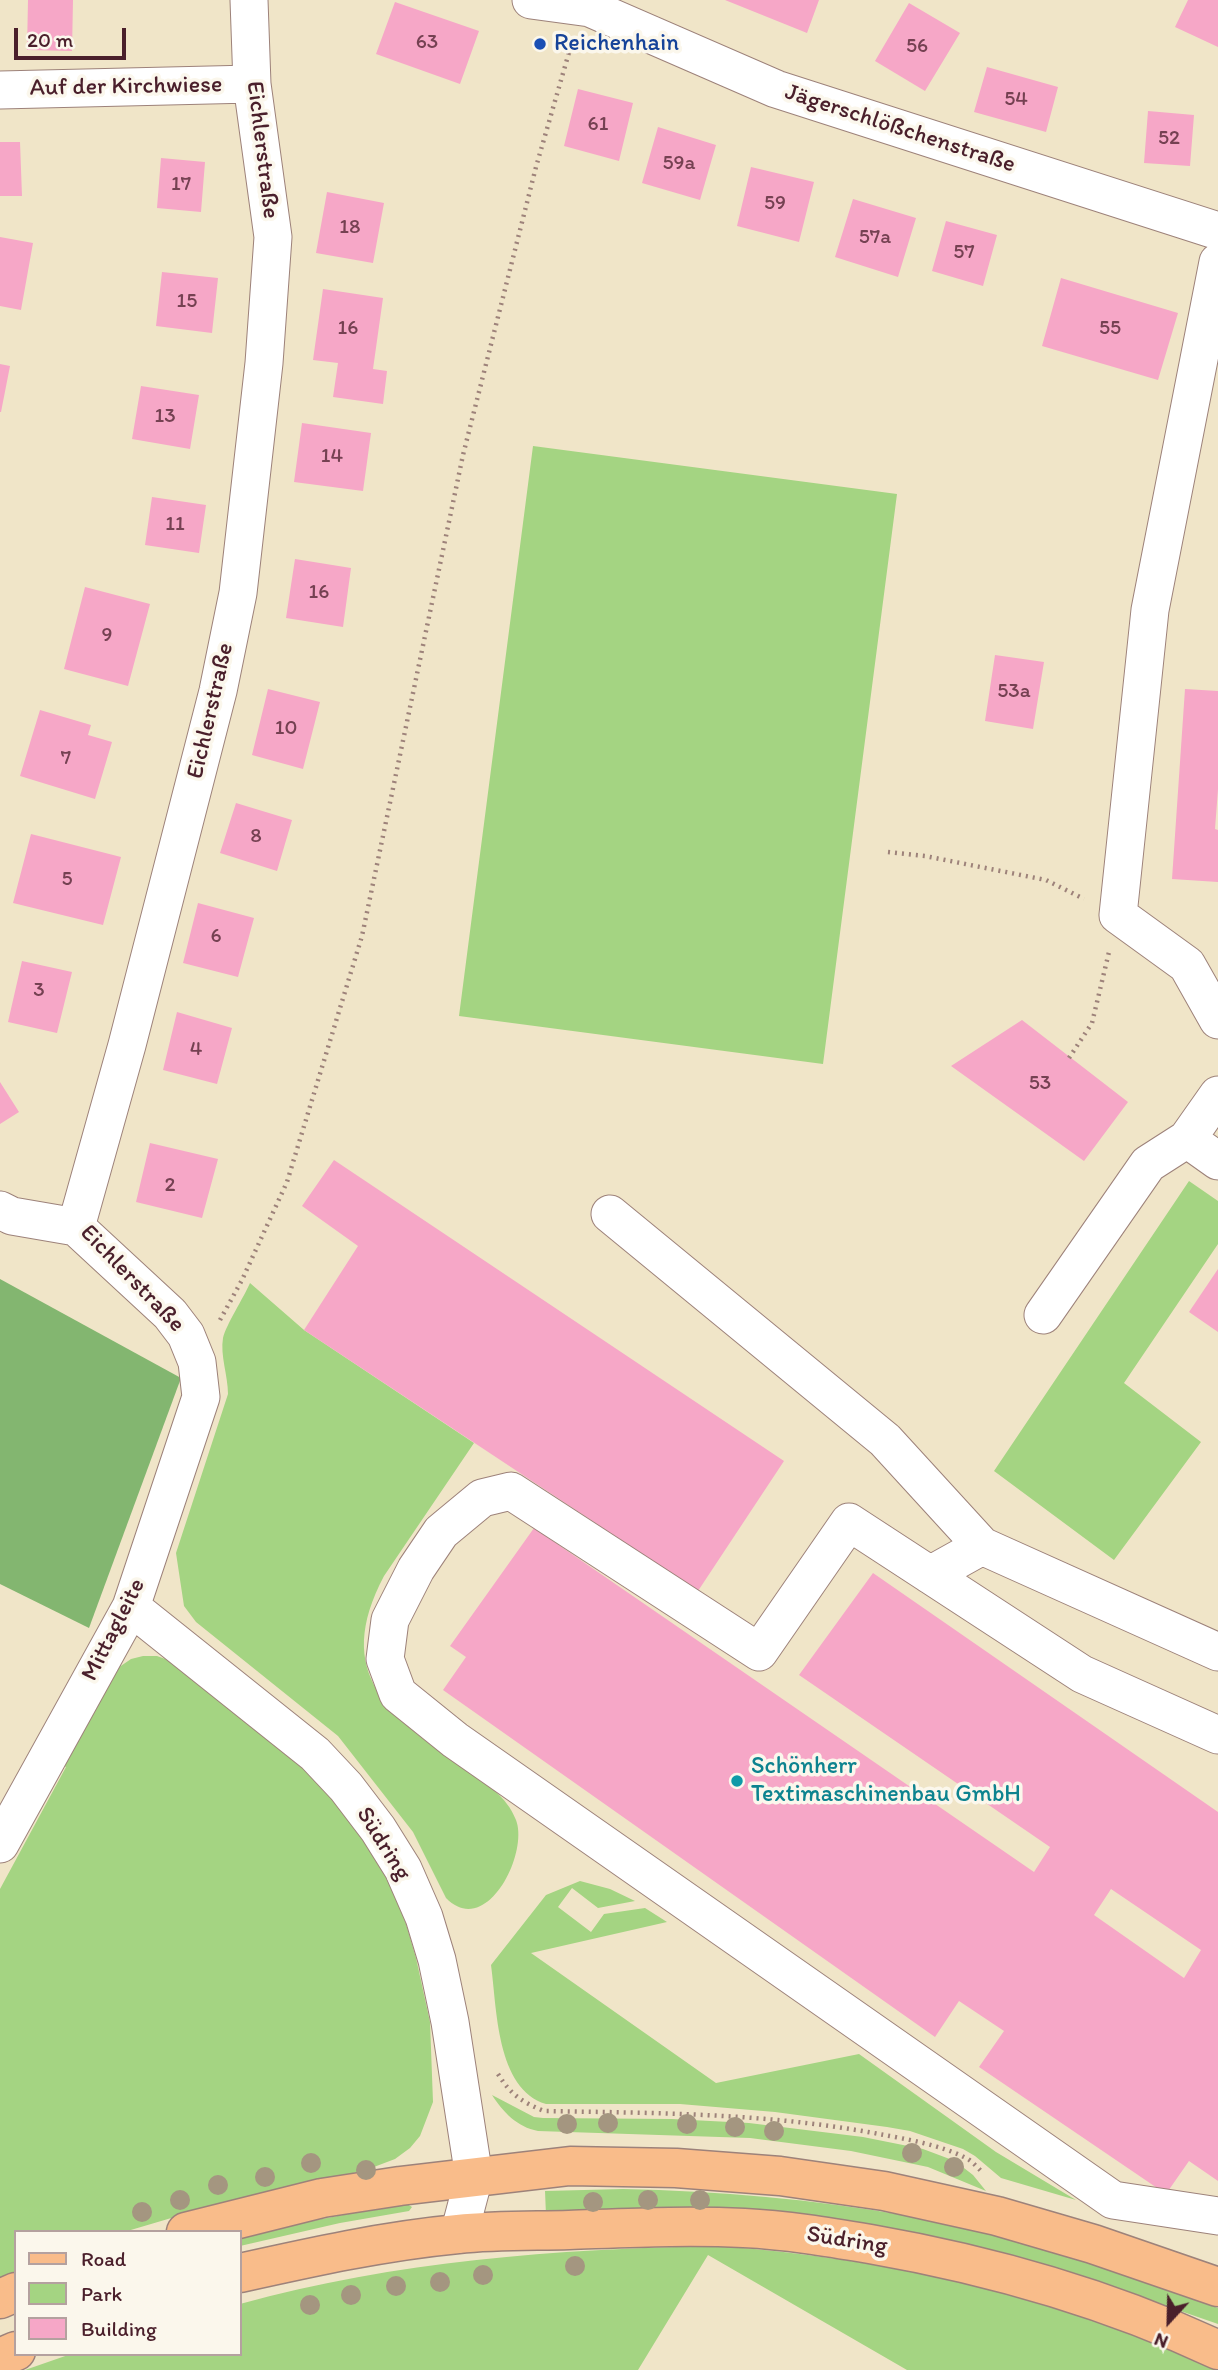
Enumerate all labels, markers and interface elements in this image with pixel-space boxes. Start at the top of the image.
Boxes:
scale bar [18,14,130,58]
text: 20 m [27,27,73,52]
house number: 63 [416,30,438,56]
place label: Reichenhain [554,30,679,58]
house number: 56 [906,34,928,60]
marker: Reichenhain [532,36,548,52]
street label: Auf der Kirchwiese [29,71,223,103]
street label: Jägerschlößchenstraße [781,78,1019,180]
street label: Eichlerstraße [239,80,285,220]
house number: 54 [1004,87,1028,113]
house number: 61 [588,112,608,138]
house number: 52 [1158,126,1180,152]
house number: 59a [663,151,695,177]
house number: 17 [171,172,191,198]
house number: 59 [764,191,786,217]
house number: 18 [339,215,361,241]
house number: 57a [859,225,891,251]
house number: 57 [953,240,975,266]
house number: 15 [177,289,197,315]
house number: 16 [338,316,358,342]
house number: 55 [1099,316,1121,342]
house number: 13 [154,404,176,430]
house number: 14 [321,444,343,470]
house number: 11 [165,512,185,538]
house number: 16 [309,580,329,606]
house number: 9 [102,623,112,649]
street label: Eichlerstraße [181,640,241,782]
house number: 53a [997,679,1031,705]
house number: 10 [275,716,297,742]
house number: 7 [61,746,71,772]
house number: 8 [250,824,262,850]
house number: 5 [61,867,73,893]
house number: 6 [210,924,222,950]
house number: 3 [33,978,45,1004]
house number: 4 [190,1037,202,1063]
house number: 53 [1029,1071,1051,1097]
house number: 2 [164,1173,176,1199]
street label: Eichlerstraße [74,1219,190,1339]
street label: Mittagleite [76,1574,152,1686]
place label: Schönherr Textimaschinenbau GmbH [751,1753,1021,1809]
marker: Schönherr Textimaschinenbau GmbH [729,1773,745,1789]
street label: Südring [349,1802,417,1886]
street label: Südring [805,2220,889,2262]
legend [14,2230,242,2356]
text: Road [81,2246,126,2271]
text: Park [81,2281,122,2306]
north arrow [1134,2286,1204,2356]
text: Building [81,2316,157,2341]
text: N [1151,2328,1171,2354]

